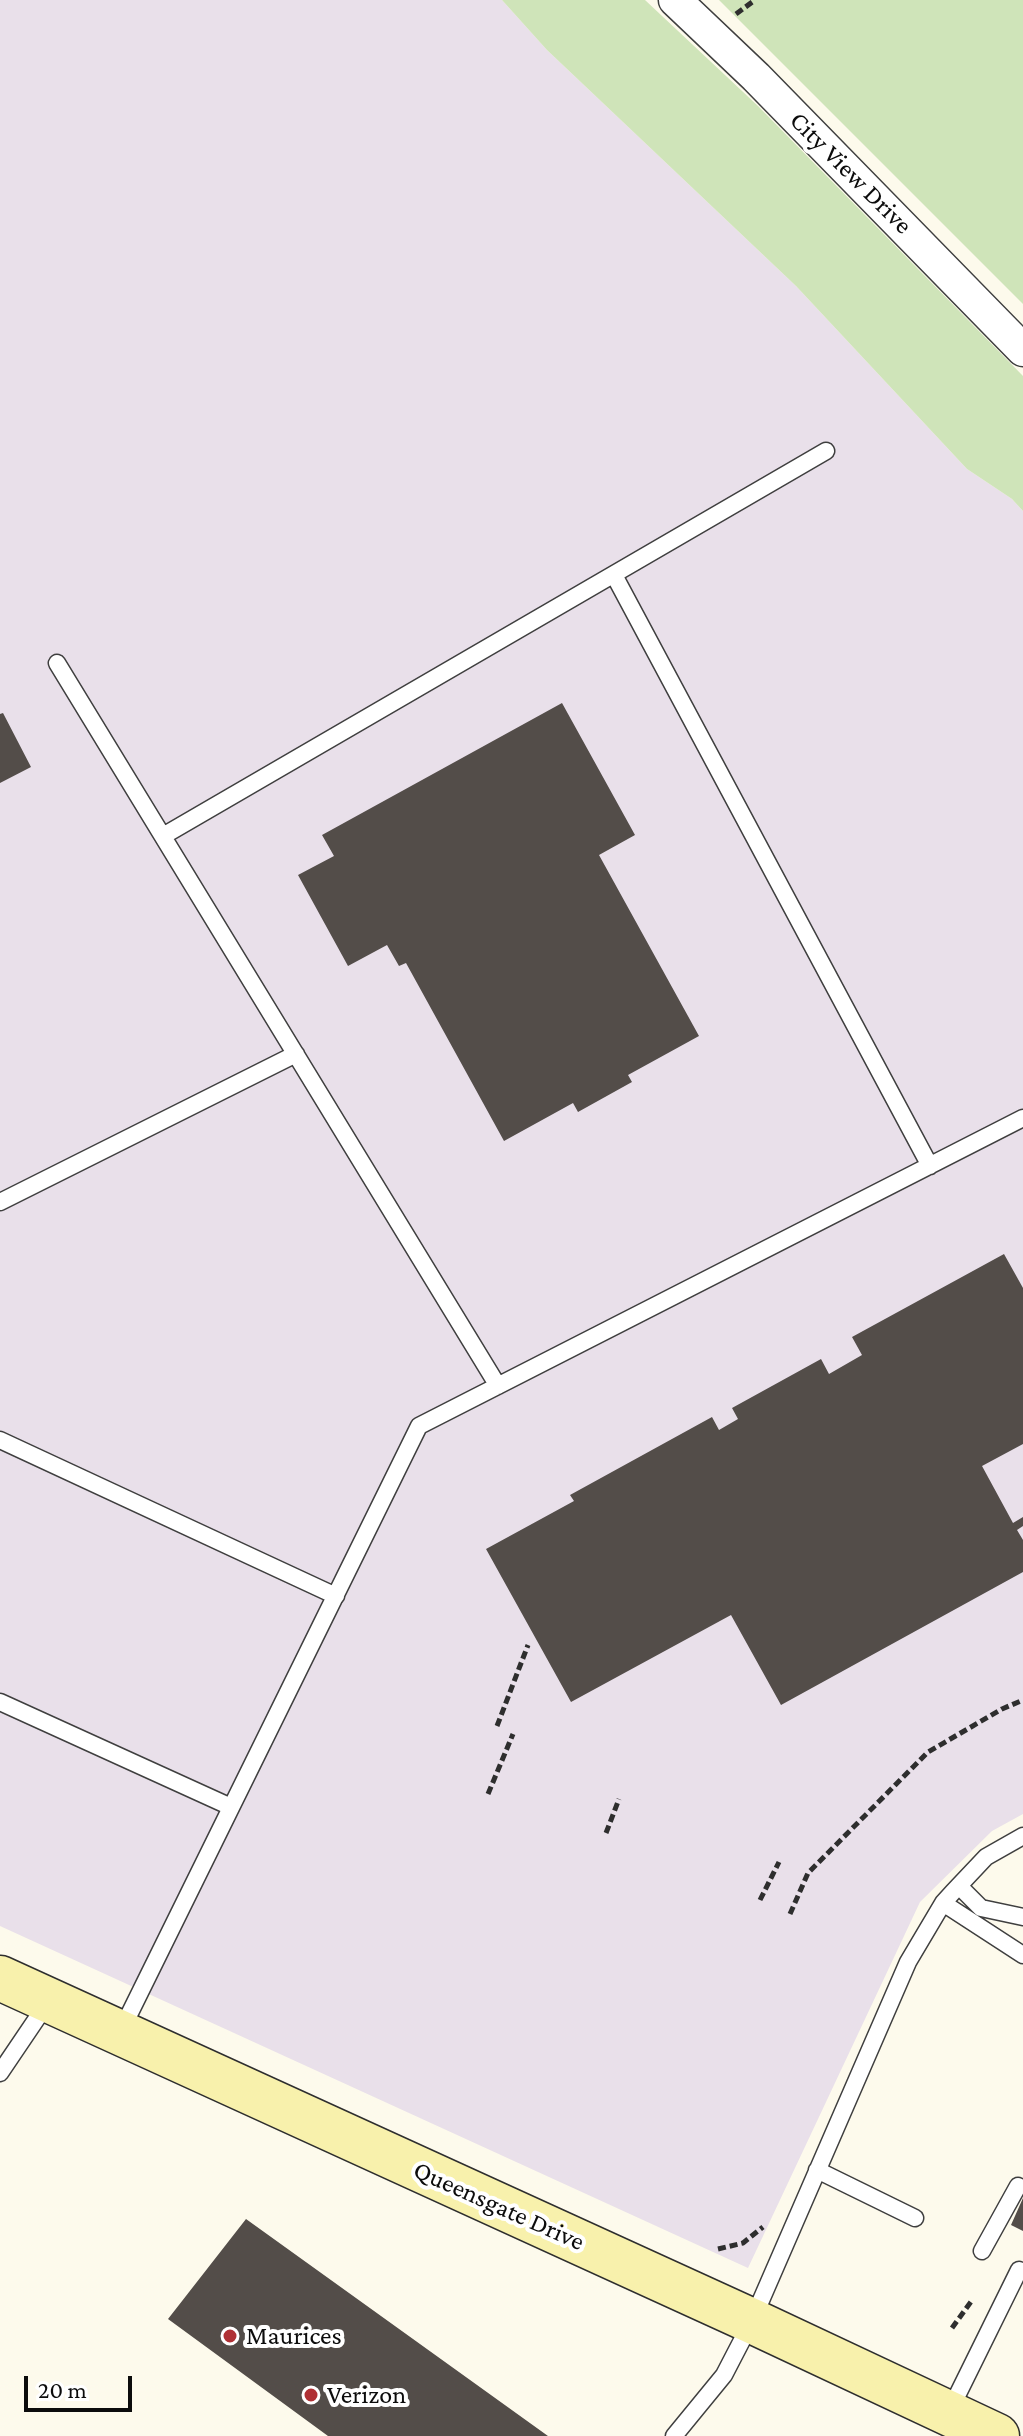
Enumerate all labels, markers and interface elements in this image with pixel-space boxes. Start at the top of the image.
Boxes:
street label: City View Drive [783,105,919,241]
street label: Queensgate Drive [409,2154,589,2258]
place label: Maurices [246,2320,342,2352]
marker: Maurices [221,2327,239,2345]
scale bar [28,2360,136,2410]
text: 20 m [38,2376,87,2403]
place label: Verizon [327,2379,406,2411]
marker: Verizon [302,2386,320,2404]

